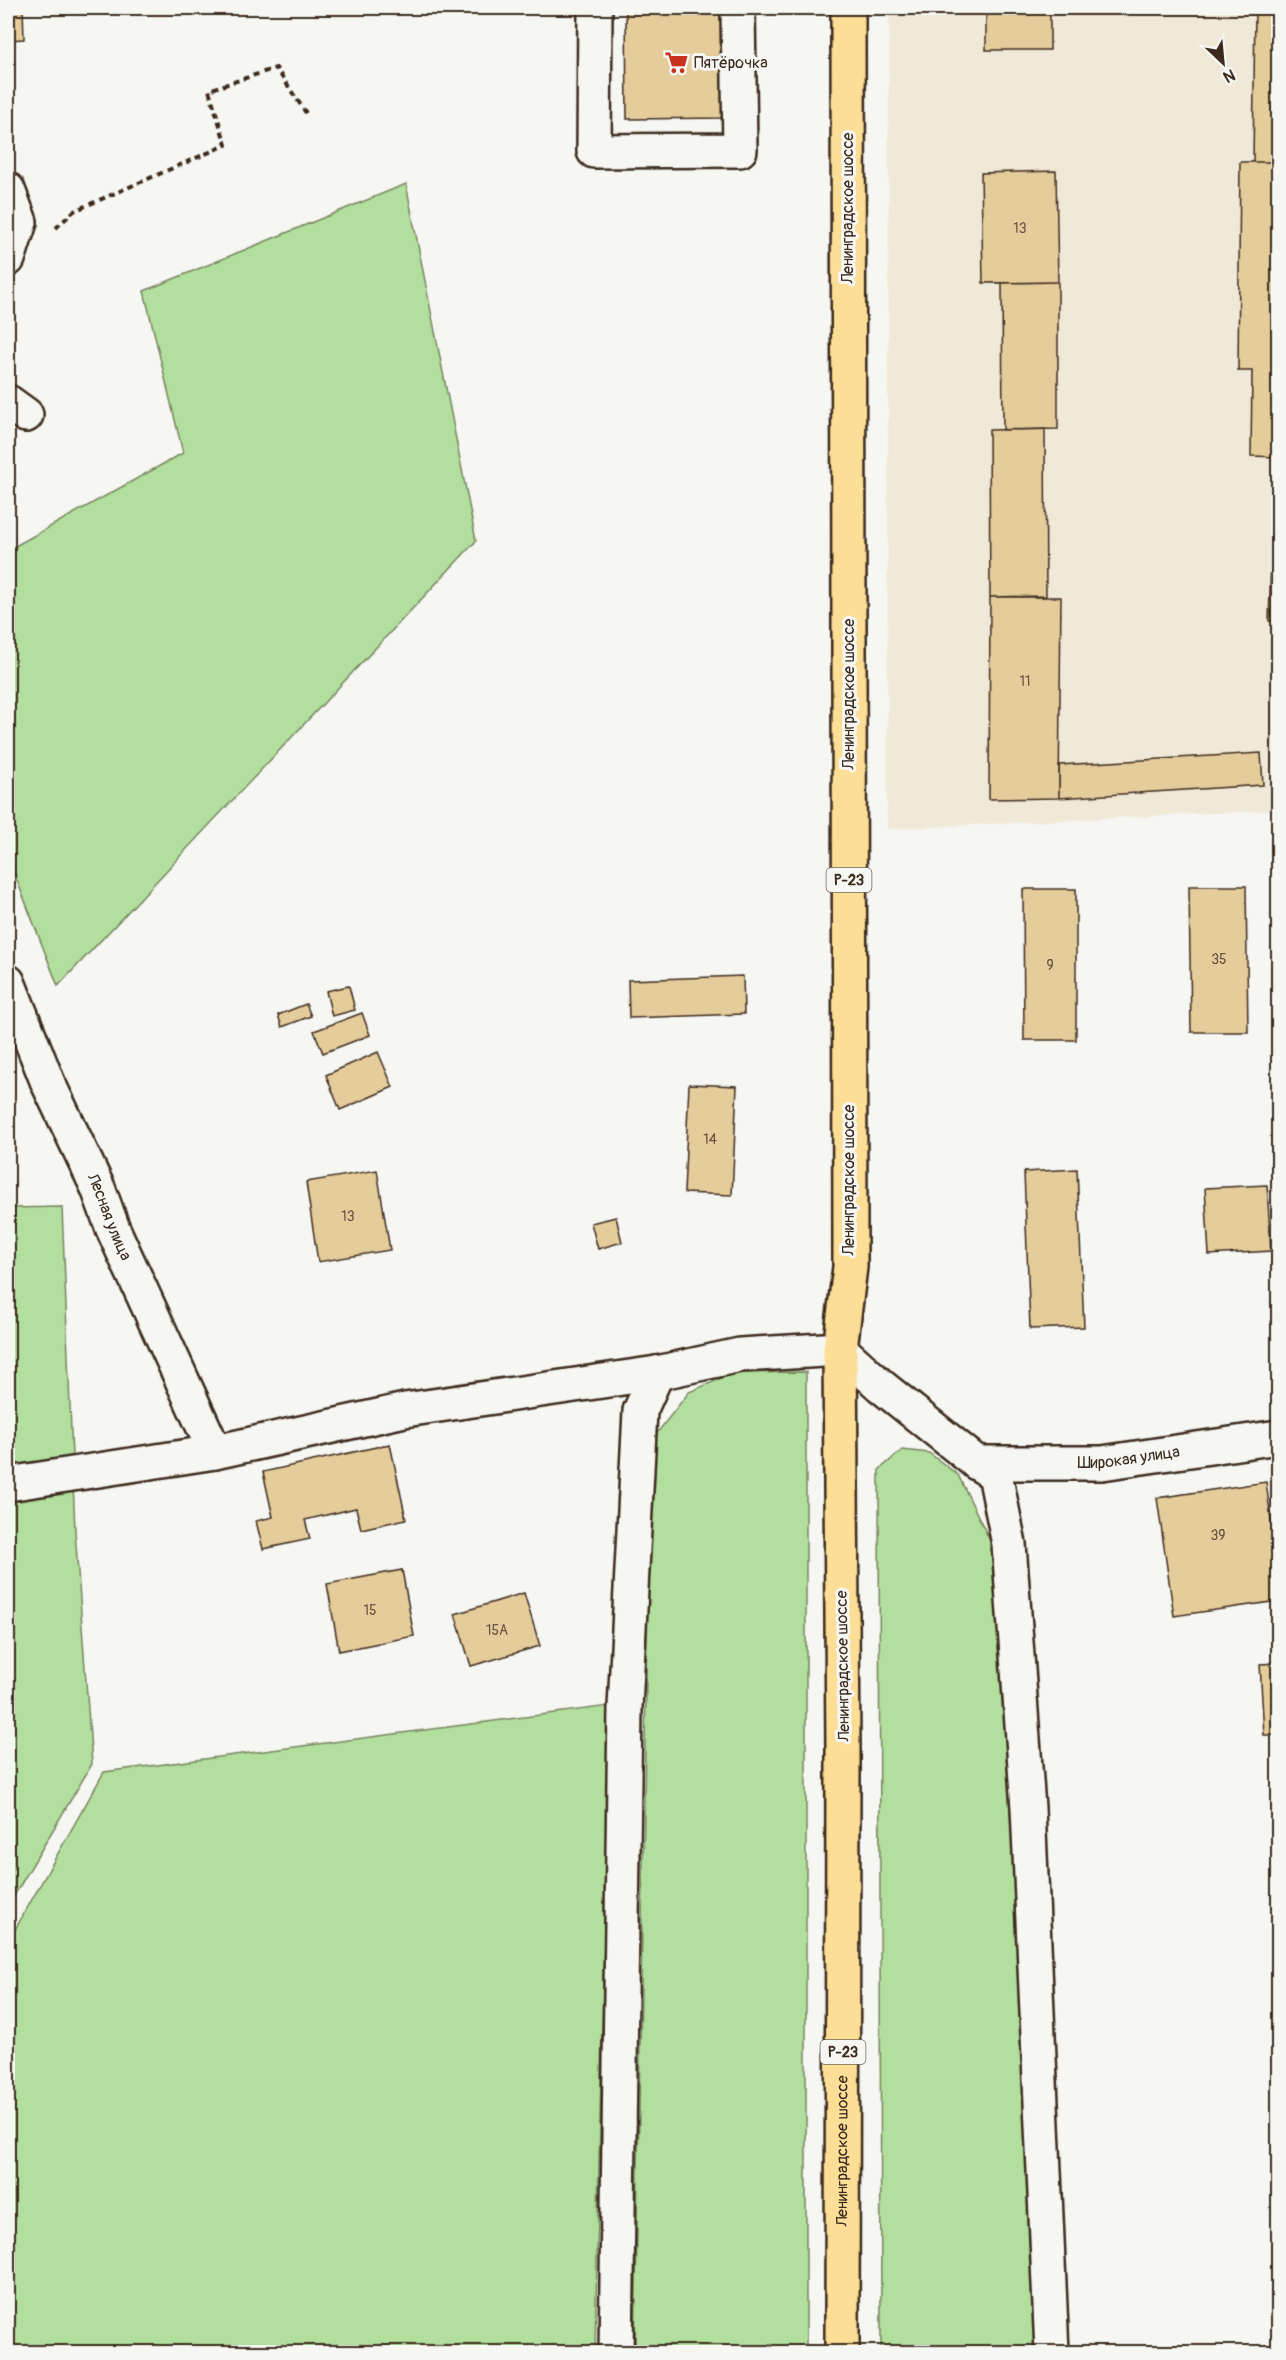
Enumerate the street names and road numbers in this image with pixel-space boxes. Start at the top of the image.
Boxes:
street label: Ленинградское шоссе [838,132,858,285]
street label: Ленинградское шоссе [839,618,859,771]
road number: Р-23 [826,868,872,892]
street label: Ленинградское шоссе [839,1104,859,1257]
street label: Лесная улица [82,1169,136,1264]
street label: Широкая улица [1078,1442,1181,1473]
street label: Ленинградское шоссе [832,1590,854,1743]
road number: Р-23 [820,2040,866,2064]
street label: Ленинградское шоссе [832,2075,852,2228]

